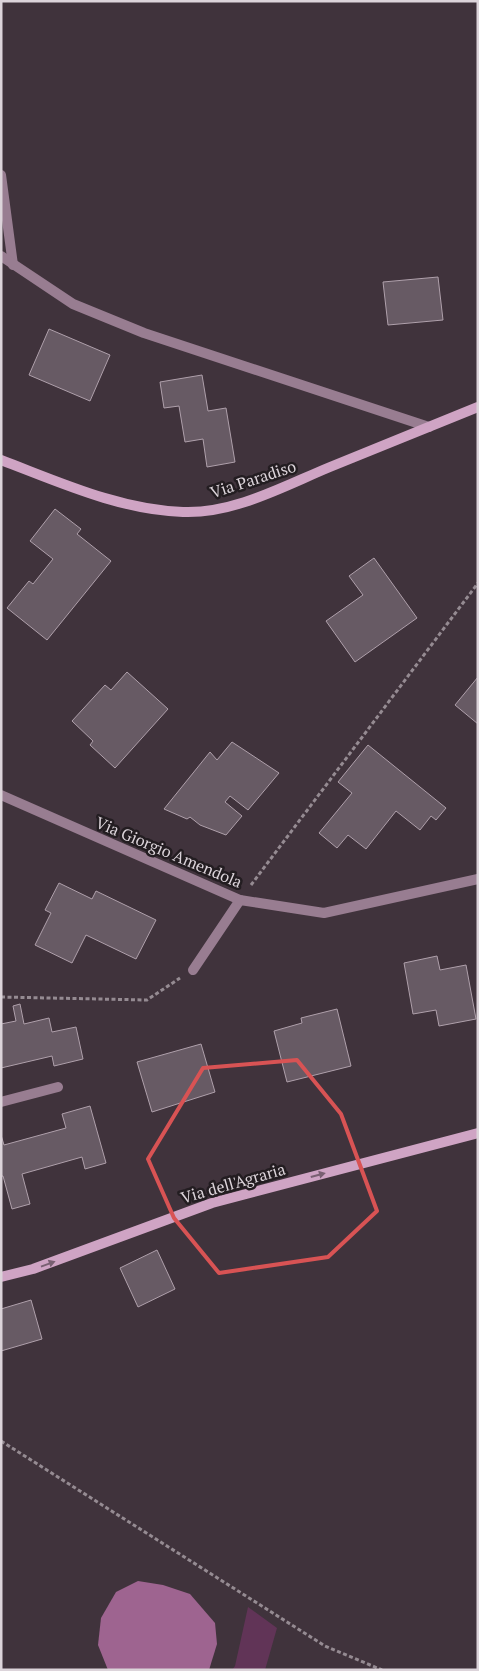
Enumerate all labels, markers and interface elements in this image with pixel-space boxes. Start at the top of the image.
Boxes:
street label: Via Paradiso [207,455,299,503]
street label: Via Giorgio Amendola [92,811,246,893]
street label: Via dell'Agraria [178,1158,288,1208]
one-way arrow [311,1171,326,1179]
one-way arrow [41,1260,56,1268]

